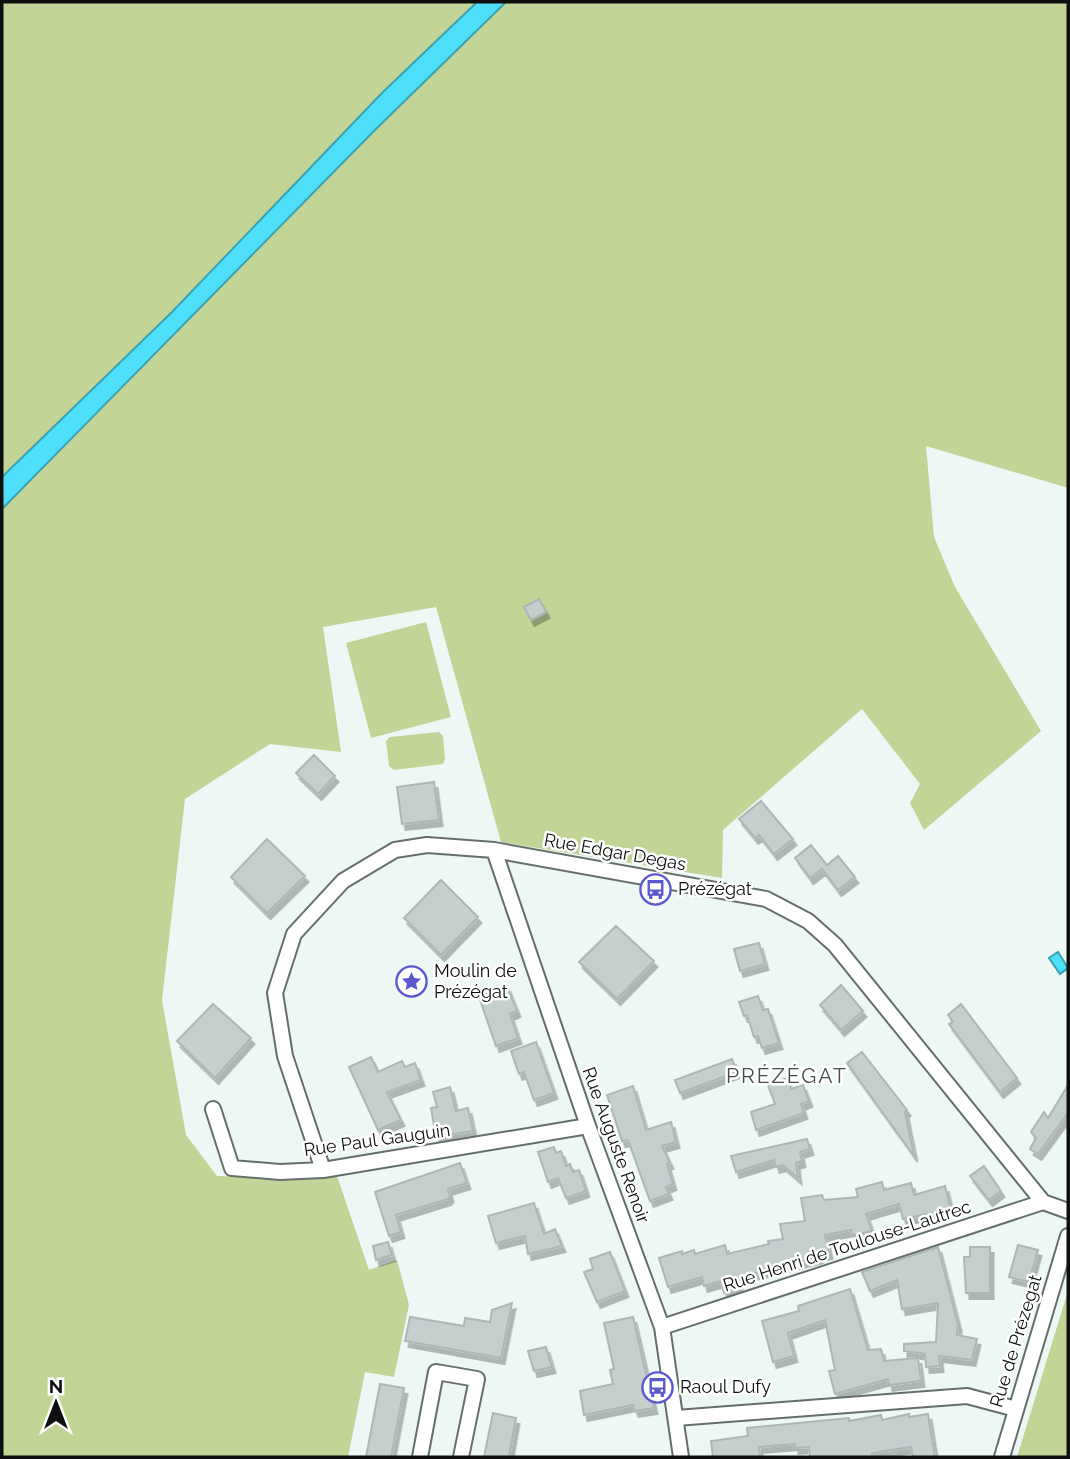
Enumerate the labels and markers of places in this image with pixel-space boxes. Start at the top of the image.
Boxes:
bus stop icon: Prézégat [638,872,672,906]
place label: Prézégat [678,878,752,899]
place label: Moulin de Prézégat [434,960,517,1002]
place icon: Moulin de Prézégat [394,964,428,998]
bus stop icon: Raoul Dufy [640,1370,674,1404]
place label: Raoul Dufy [680,1376,771,1397]

